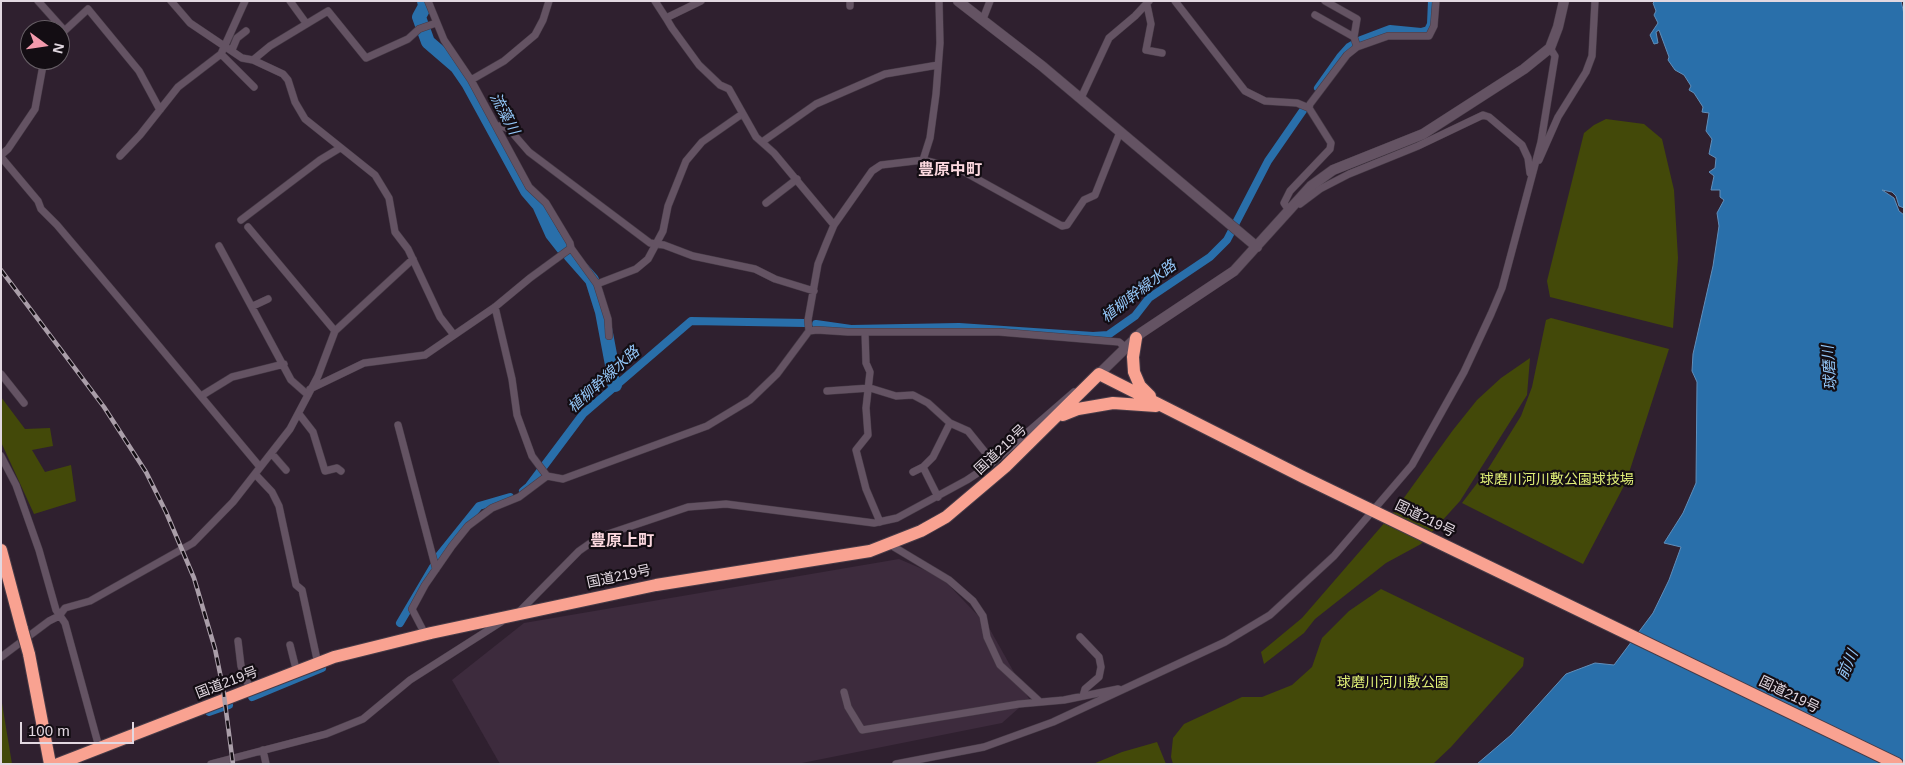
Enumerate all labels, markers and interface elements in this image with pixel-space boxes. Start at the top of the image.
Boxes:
north arrow [20,20,70,70]
text: N [50,42,68,55]
water label: 流藻川 [485,90,523,138]
district label: 豊原中町 [918,161,982,181]
water label: 植柳幹線水路 [1098,257,1180,327]
water label: 植柳幹線水路 [565,343,643,417]
water label: 球磨川 [1819,345,1841,391]
street label: 国道219号 [971,422,1031,478]
park label: 球磨川河川敷公園球技場 [1480,472,1634,488]
street label: 国道219号 [1392,497,1458,541]
district label: 豊原上町 [590,532,654,552]
street label: 国道219号 [585,562,653,592]
water label: 前川 [1834,648,1862,682]
street label: 国道219号 [193,663,261,703]
street label: 国道219号 [1756,673,1822,717]
park label: 球磨川河川敷公園 [1337,675,1449,691]
scale bar [22,712,136,744]
text: 100 m [28,722,70,739]

